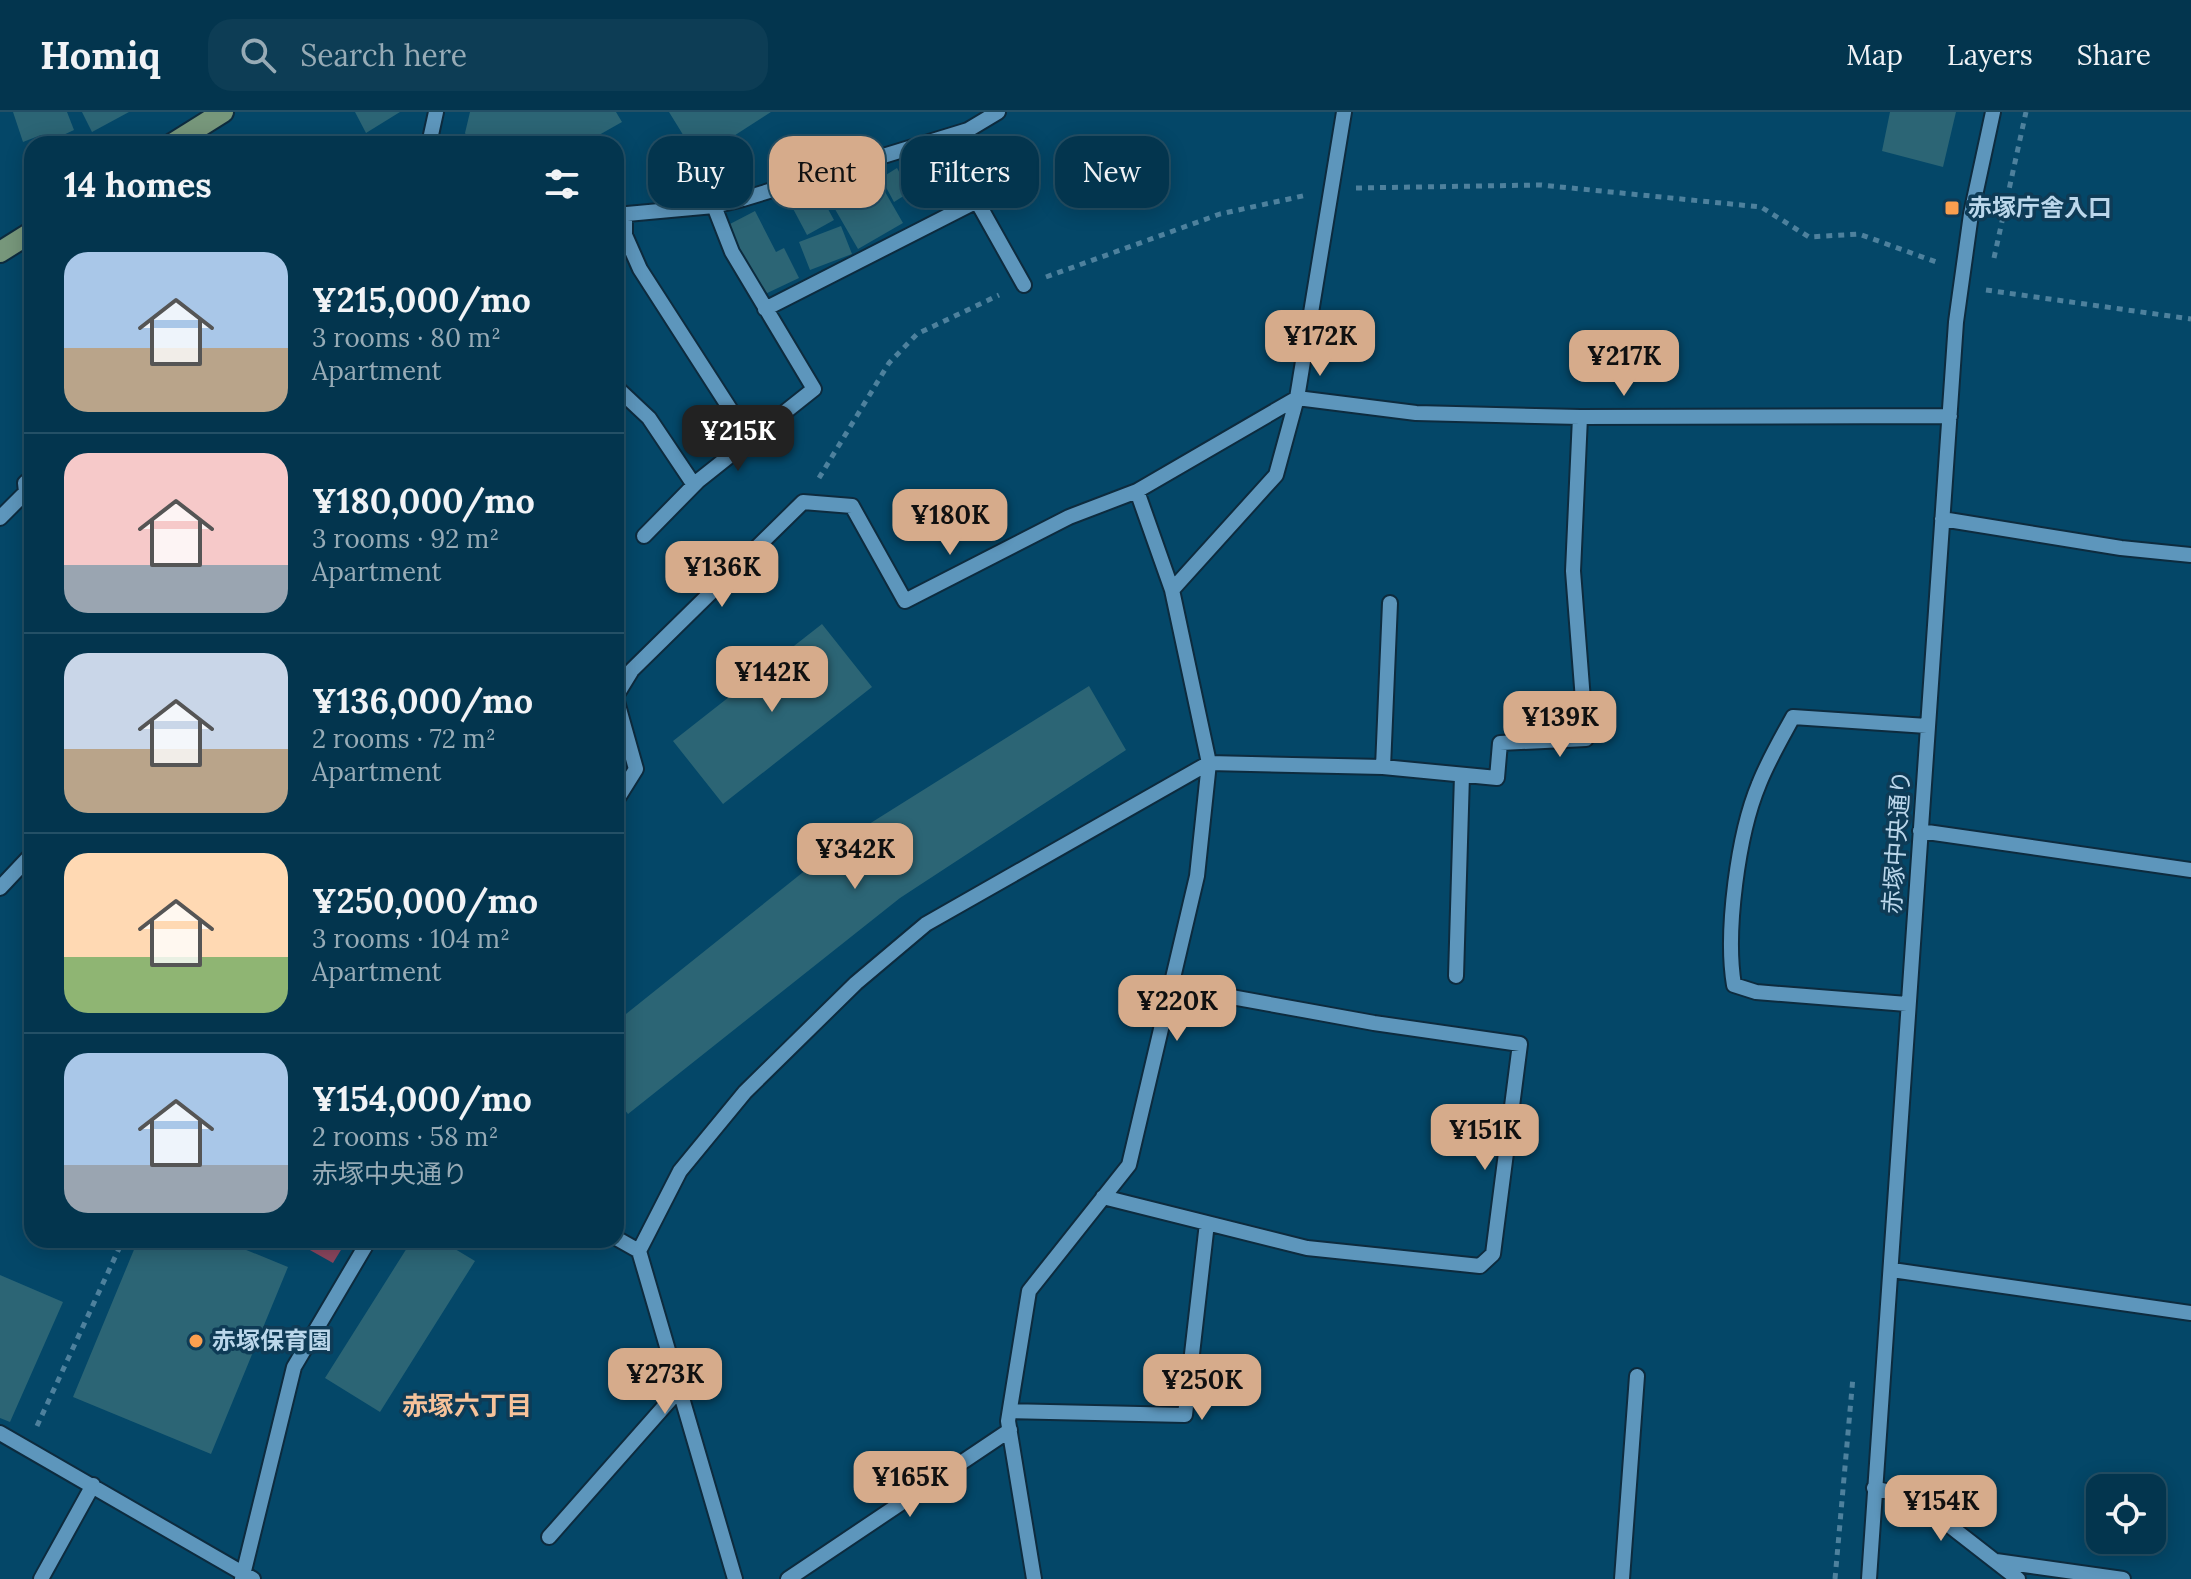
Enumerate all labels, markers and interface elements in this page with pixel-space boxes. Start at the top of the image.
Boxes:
search box [208,19,768,91]
text: Homiq [40,31,160,79]
icon: search [236,33,280,77]
text: Search here [300,36,467,74]
text: Map [1846,37,1903,73]
text: Layers [1947,37,2033,73]
text: Share [2077,37,2151,73]
chip: Buy [648,136,753,208]
chip: Rent [769,136,885,208]
chip: Filters [901,136,1039,208]
chip: New [1055,136,1169,208]
icon: filters [540,162,584,206]
text: 14 homes [64,163,212,206]
place label: 赤塚庁舎入口 [1968,192,2112,223]
marker: 赤塚庁舎入口 [1943,199,1961,217]
text: ¥215,000/mo [312,278,531,321]
icon: home [128,284,224,380]
pin: ¥172K [1264,310,1376,378]
text: ¥172K [1283,319,1357,352]
text: 3 rooms · 80 m² [312,321,501,354]
pin: ¥217K [1568,330,1680,398]
text: ¥217K [1587,339,1661,372]
text: Apartment [312,354,442,387]
pin: ¥215K [682,405,794,473]
text: ¥215K [700,414,776,447]
text: ¥180,000/mo [312,479,535,522]
icon: home [128,485,224,581]
pin: ¥180K [894,489,1006,557]
text: ¥180K [910,498,990,531]
text: 3 rooms · 92 m² [312,522,499,555]
pin: ¥136K [666,541,778,609]
text: ¥136K [683,550,761,583]
text: Apartment [312,555,442,588]
pin: ¥142K [716,646,828,714]
text: ¥142K [734,655,810,688]
text: ¥136,000/mo [312,679,533,722]
icon: home [128,685,224,781]
pin: ¥139K [1504,691,1616,759]
text: ¥139K [1521,700,1599,733]
text: 2 rooms · 72 m² [312,722,496,755]
text: Apartment [312,755,442,788]
street label: 赤塚中央通り [1876,769,1917,915]
pin: ¥342K [799,823,911,891]
text: ¥342K [815,832,895,865]
text: ¥250,000/mo [312,879,538,922]
icon: home [128,885,224,981]
text: 3 rooms · 104 m² [312,922,510,955]
text: Apartment [312,955,442,988]
pin: ¥220K [1121,975,1233,1043]
text: ¥220K [1136,984,1218,1017]
text: ¥154,000/mo [312,1077,532,1120]
icon: home [128,1085,224,1181]
pin: ¥151K [1429,1104,1541,1172]
text: ¥151K [1449,1113,1521,1146]
text: 2 rooms · 58 m² [312,1120,499,1153]
text: 赤塚中央通り [312,1157,468,1190]
place label: 赤塚保育園 [212,1325,332,1356]
marker: 赤塚保育園 [187,1332,205,1350]
pin: ¥273K [609,1348,721,1416]
pin: ¥250K [1146,1354,1258,1422]
text: ¥273K [626,1357,704,1390]
text: ¥250K [1161,1363,1243,1396]
district label: 赤塚六丁目 [402,1389,532,1422]
pin: ¥165K [854,1451,966,1519]
text: ¥165K [872,1460,948,1493]
map controls [2086,1474,2166,1554]
button: locate [2086,1474,2166,1554]
pin: ¥154K [1885,1475,1997,1543]
text: ¥154K [1903,1484,1979,1517]

